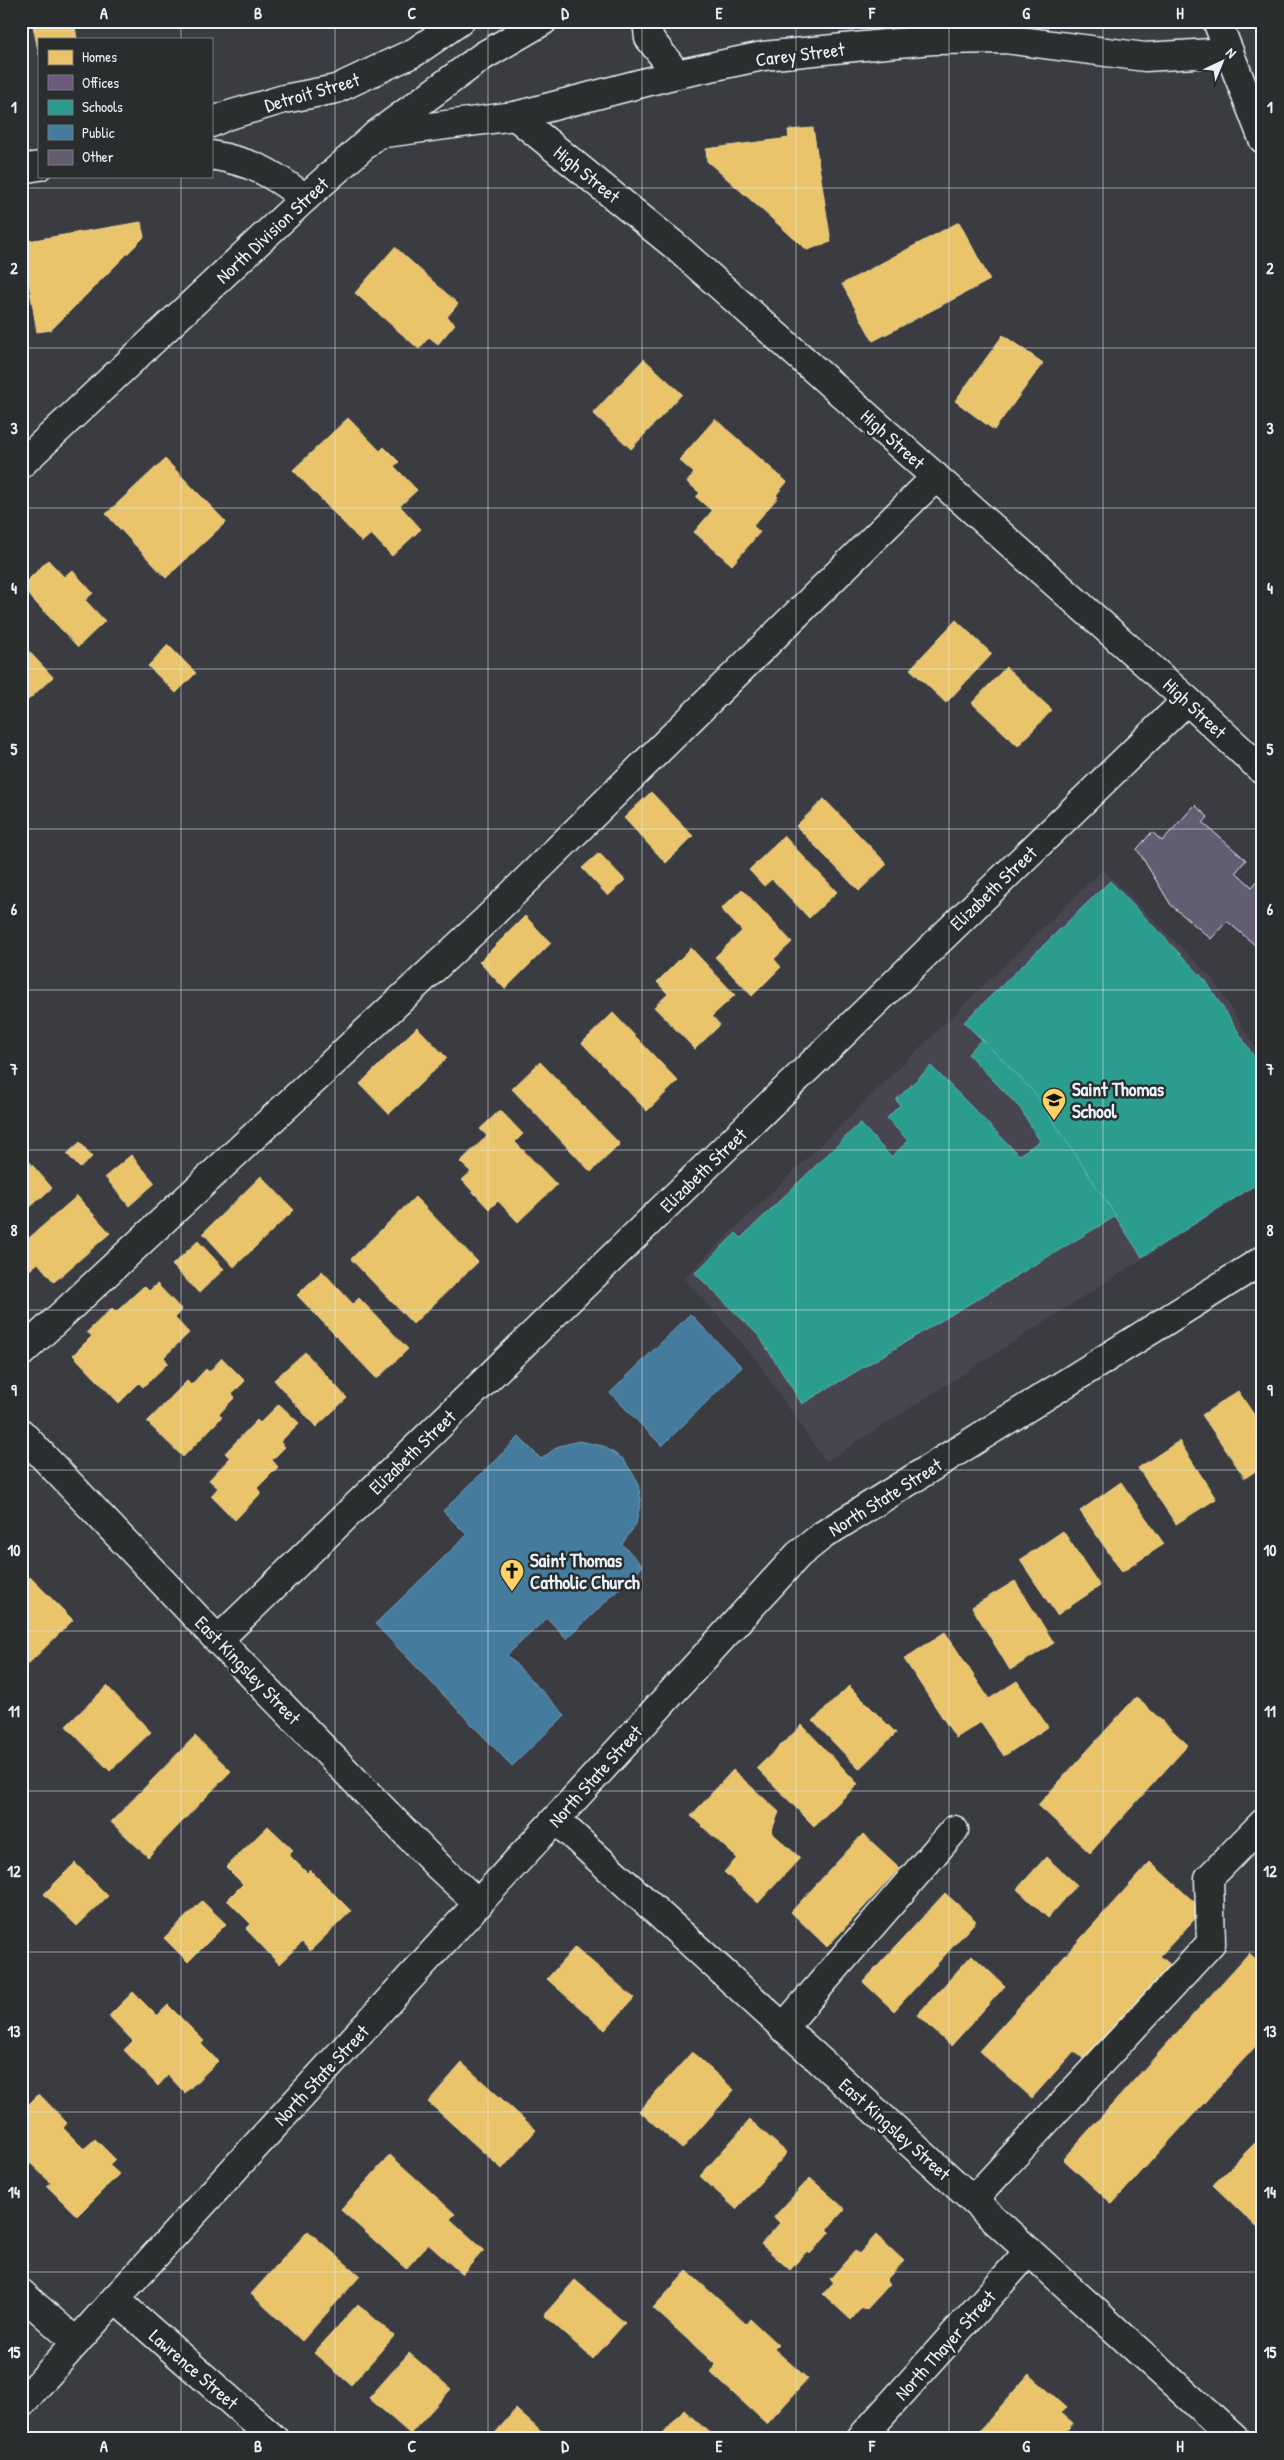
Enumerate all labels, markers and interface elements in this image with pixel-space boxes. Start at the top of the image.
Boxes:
text: A [100,2,108,24]
text: B [254,2,262,24]
text: C [408,2,417,24]
text: D [561,2,569,24]
text: E [715,2,723,24]
text: F [868,2,876,24]
text: G [1022,2,1030,24]
text: H [1176,2,1184,24]
street label: Carey Street [754,36,846,72]
legend [38,38,212,178]
north arrow [1196,38,1246,88]
text: N [1222,43,1241,62]
text: Homes [82,46,117,67]
street label: Detroit Street [262,66,363,118]
text: Offices [82,72,119,93]
text: 1 [11,96,17,118]
text: Schools [82,96,123,117]
text: 1 [1267,96,1273,118]
text: Public [82,122,115,143]
street label: High Street [548,139,626,209]
text: Other [82,146,114,167]
street label: North Division Street [210,171,334,289]
text: 2 [10,257,18,279]
text: 2 [1266,257,1274,279]
street label: High Street [855,403,931,475]
text: 3 [10,417,18,439]
text: 3 [1266,417,1274,439]
text: 4 [11,577,17,599]
text: 4 [1267,577,1273,599]
street label: High Street [1158,672,1233,744]
text: 5 [11,738,18,760]
text: 5 [1267,738,1274,760]
street label: Elizabeth Street [944,839,1043,936]
text: 6 [11,898,18,920]
text: 6 [1267,898,1274,920]
text: 7 [9,1058,18,1080]
text: 7 [1265,1058,1274,1080]
place label: Saint Thomas School [1072,1076,1165,1124]
school or university icon: Saint Thomas School [1041,1087,1067,1121]
street label: Elizabeth Street [654,1121,753,1218]
text: 8 [11,1219,18,1241]
text: 8 [1267,1219,1274,1241]
text: 9 [11,1379,17,1401]
text: 9 [1267,1379,1273,1401]
street label: Elizabeth Street [363,1403,462,1500]
street label: North State Street [823,1451,947,1542]
text: 10 [8,1539,20,1561]
text: 10 [1264,1539,1276,1561]
place label: Saint Thomas Catholic Church [530,1547,640,1595]
church icon: Saint Thomas Catholic Church [499,1558,525,1592]
street label: East Kingsley Street [189,1610,307,1730]
text: 11 [8,1700,20,1722]
text: 11 [1264,1700,1276,1722]
street label: North State Street [542,1719,648,1833]
text: 12 [7,1860,21,1882]
text: 12 [1263,1860,1277,1882]
street label: North State Street [267,2018,375,2131]
text: 13 [8,2020,20,2042]
text: 13 [1264,2020,1276,2042]
street label: East Kingsley Street [834,2072,957,2186]
text: 14 [8,2181,20,2203]
text: 14 [1264,2181,1276,2203]
street label: North Thayer Street [889,2284,1002,2406]
street label: Lawrence Street [144,2323,245,2415]
text: 15 [8,2341,21,2363]
text: 15 [1264,2341,1277,2363]
text: A [100,2435,108,2457]
text: B [254,2435,262,2457]
text: C [408,2435,417,2457]
text: D [561,2435,569,2457]
text: E [715,2435,723,2457]
text: F [868,2435,876,2457]
text: G [1022,2435,1030,2457]
text: H [1176,2435,1184,2457]

